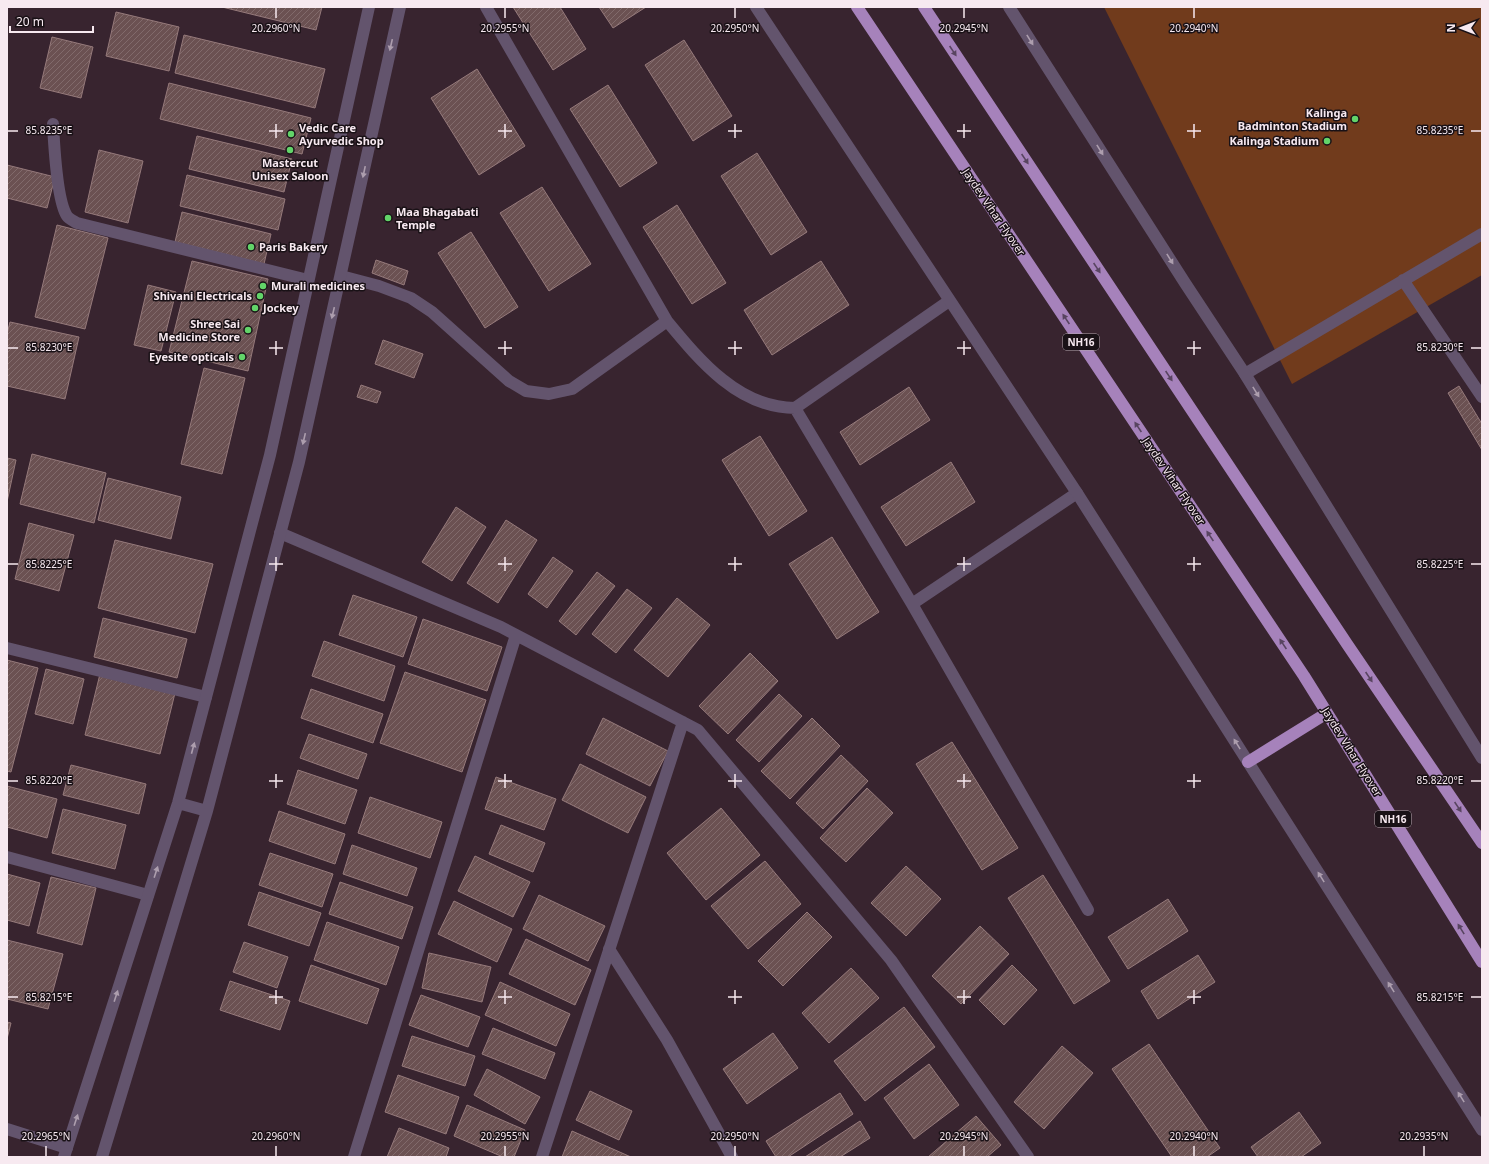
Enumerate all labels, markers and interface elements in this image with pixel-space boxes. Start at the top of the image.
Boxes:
scale bar [10,8,93,34]
north arrow [1441,8,1481,48]
text: 20 m [16,13,44,30]
text: 20.2960°N [252,21,300,35]
text: 20.2955°N [481,21,529,35]
text: 20.2950°N [711,21,759,35]
text: 20.2945°N [940,21,988,35]
text: 20.2940°N [1170,21,1218,35]
text: N [1443,24,1458,32]
one-way arrow [1026,35,1034,45]
one-way arrow [387,39,393,51]
one-way arrow [950,45,957,57]
place label: Kalinga Badminton Stadium [1238,105,1347,133]
marker: Kalinga Badminton Stadium [1350,114,1360,124]
place label: Vedic Care Ayurvedic Shop [299,120,384,148]
text: 85.8235°E [26,123,72,137]
text: 85.8235°E [1417,123,1463,137]
marker: Vedic Care Ayurvedic Shop [286,129,296,139]
place label: Kalinga Stadium [1229,133,1319,148]
marker: Kalinga Stadium [1322,136,1332,146]
marker: Mastercut Unisex Saloon [285,145,295,155]
one-way arrow [1096,145,1104,155]
one-way arrow [1021,154,1029,164]
place label: Mastercut Unisex Saloon [252,155,328,183]
street label: Jaydev Vihar Flyover [959,164,1030,259]
one-way arrow [360,166,366,178]
place label: Maa Bhagabati Temple [396,204,479,232]
marker: Maa Bhagabati Temple [383,213,393,223]
place label: Paris Bakery [259,239,328,254]
marker: Paris Bakery [246,242,256,252]
one-way arrow [1166,253,1173,265]
one-way arrow [1093,262,1101,273]
place label: Murali medicines [271,278,365,293]
marker: Murali medicines [258,281,268,291]
place label: Shivani Electricals [154,288,252,303]
marker: Shivani Electricals [255,291,265,301]
place label: Jockey [262,300,299,315]
marker: Jockey [250,303,260,313]
one-way arrow [329,307,335,319]
one-way arrow [1062,314,1070,325]
place label: Shree Sai Medicine Store [158,316,240,344]
marker: Shree Sai Medicine Store [243,325,253,335]
road number: NH16 [1063,334,1099,350]
text: 85.8230°E [26,340,72,354]
text: 85.8230°E [1417,340,1463,354]
place label: Eyesite opticals [149,349,234,364]
marker: Eyesite opticals [237,352,247,362]
one-way arrow [1165,371,1173,381]
one-way arrow [1252,387,1260,397]
one-way arrow [1134,422,1142,433]
one-way arrow [300,433,306,446]
street label: Jaydev Vihar Flyover [1139,433,1210,528]
one-way arrow [1206,530,1214,541]
text: 85.8225°E [26,557,72,571]
text: 85.8225°E [1417,557,1463,571]
one-way arrow [1279,638,1286,649]
one-way arrow [1365,671,1373,682]
street label: Jaydev Vihar Flyover [1318,703,1386,800]
one-way arrow [1233,738,1240,750]
one-way arrow [190,741,196,754]
text: 85.8220°E [26,773,72,787]
text: 85.8220°E [1417,773,1463,787]
one-way arrow [1454,802,1462,813]
road number: NH16 [1375,811,1411,827]
one-way arrow [153,866,159,878]
one-way arrow [1318,871,1325,883]
one-way arrow [1458,923,1465,934]
one-way arrow [1387,982,1395,992]
text: 85.8215°E [26,990,72,1004]
one-way arrow [113,990,119,1002]
text: 85.8215°E [1417,990,1463,1004]
one-way arrow [1457,1092,1465,1102]
one-way arrow [73,1114,79,1126]
text: 20.2965°N [22,1129,70,1143]
text: 20.2960°N [252,1129,300,1143]
text: 20.2955°N [481,1129,529,1143]
text: 20.2950°N [711,1129,759,1143]
text: 20.2945°N [940,1129,988,1143]
text: 20.2940°N [1170,1129,1218,1143]
text: 20.2935°N [1400,1129,1448,1143]

